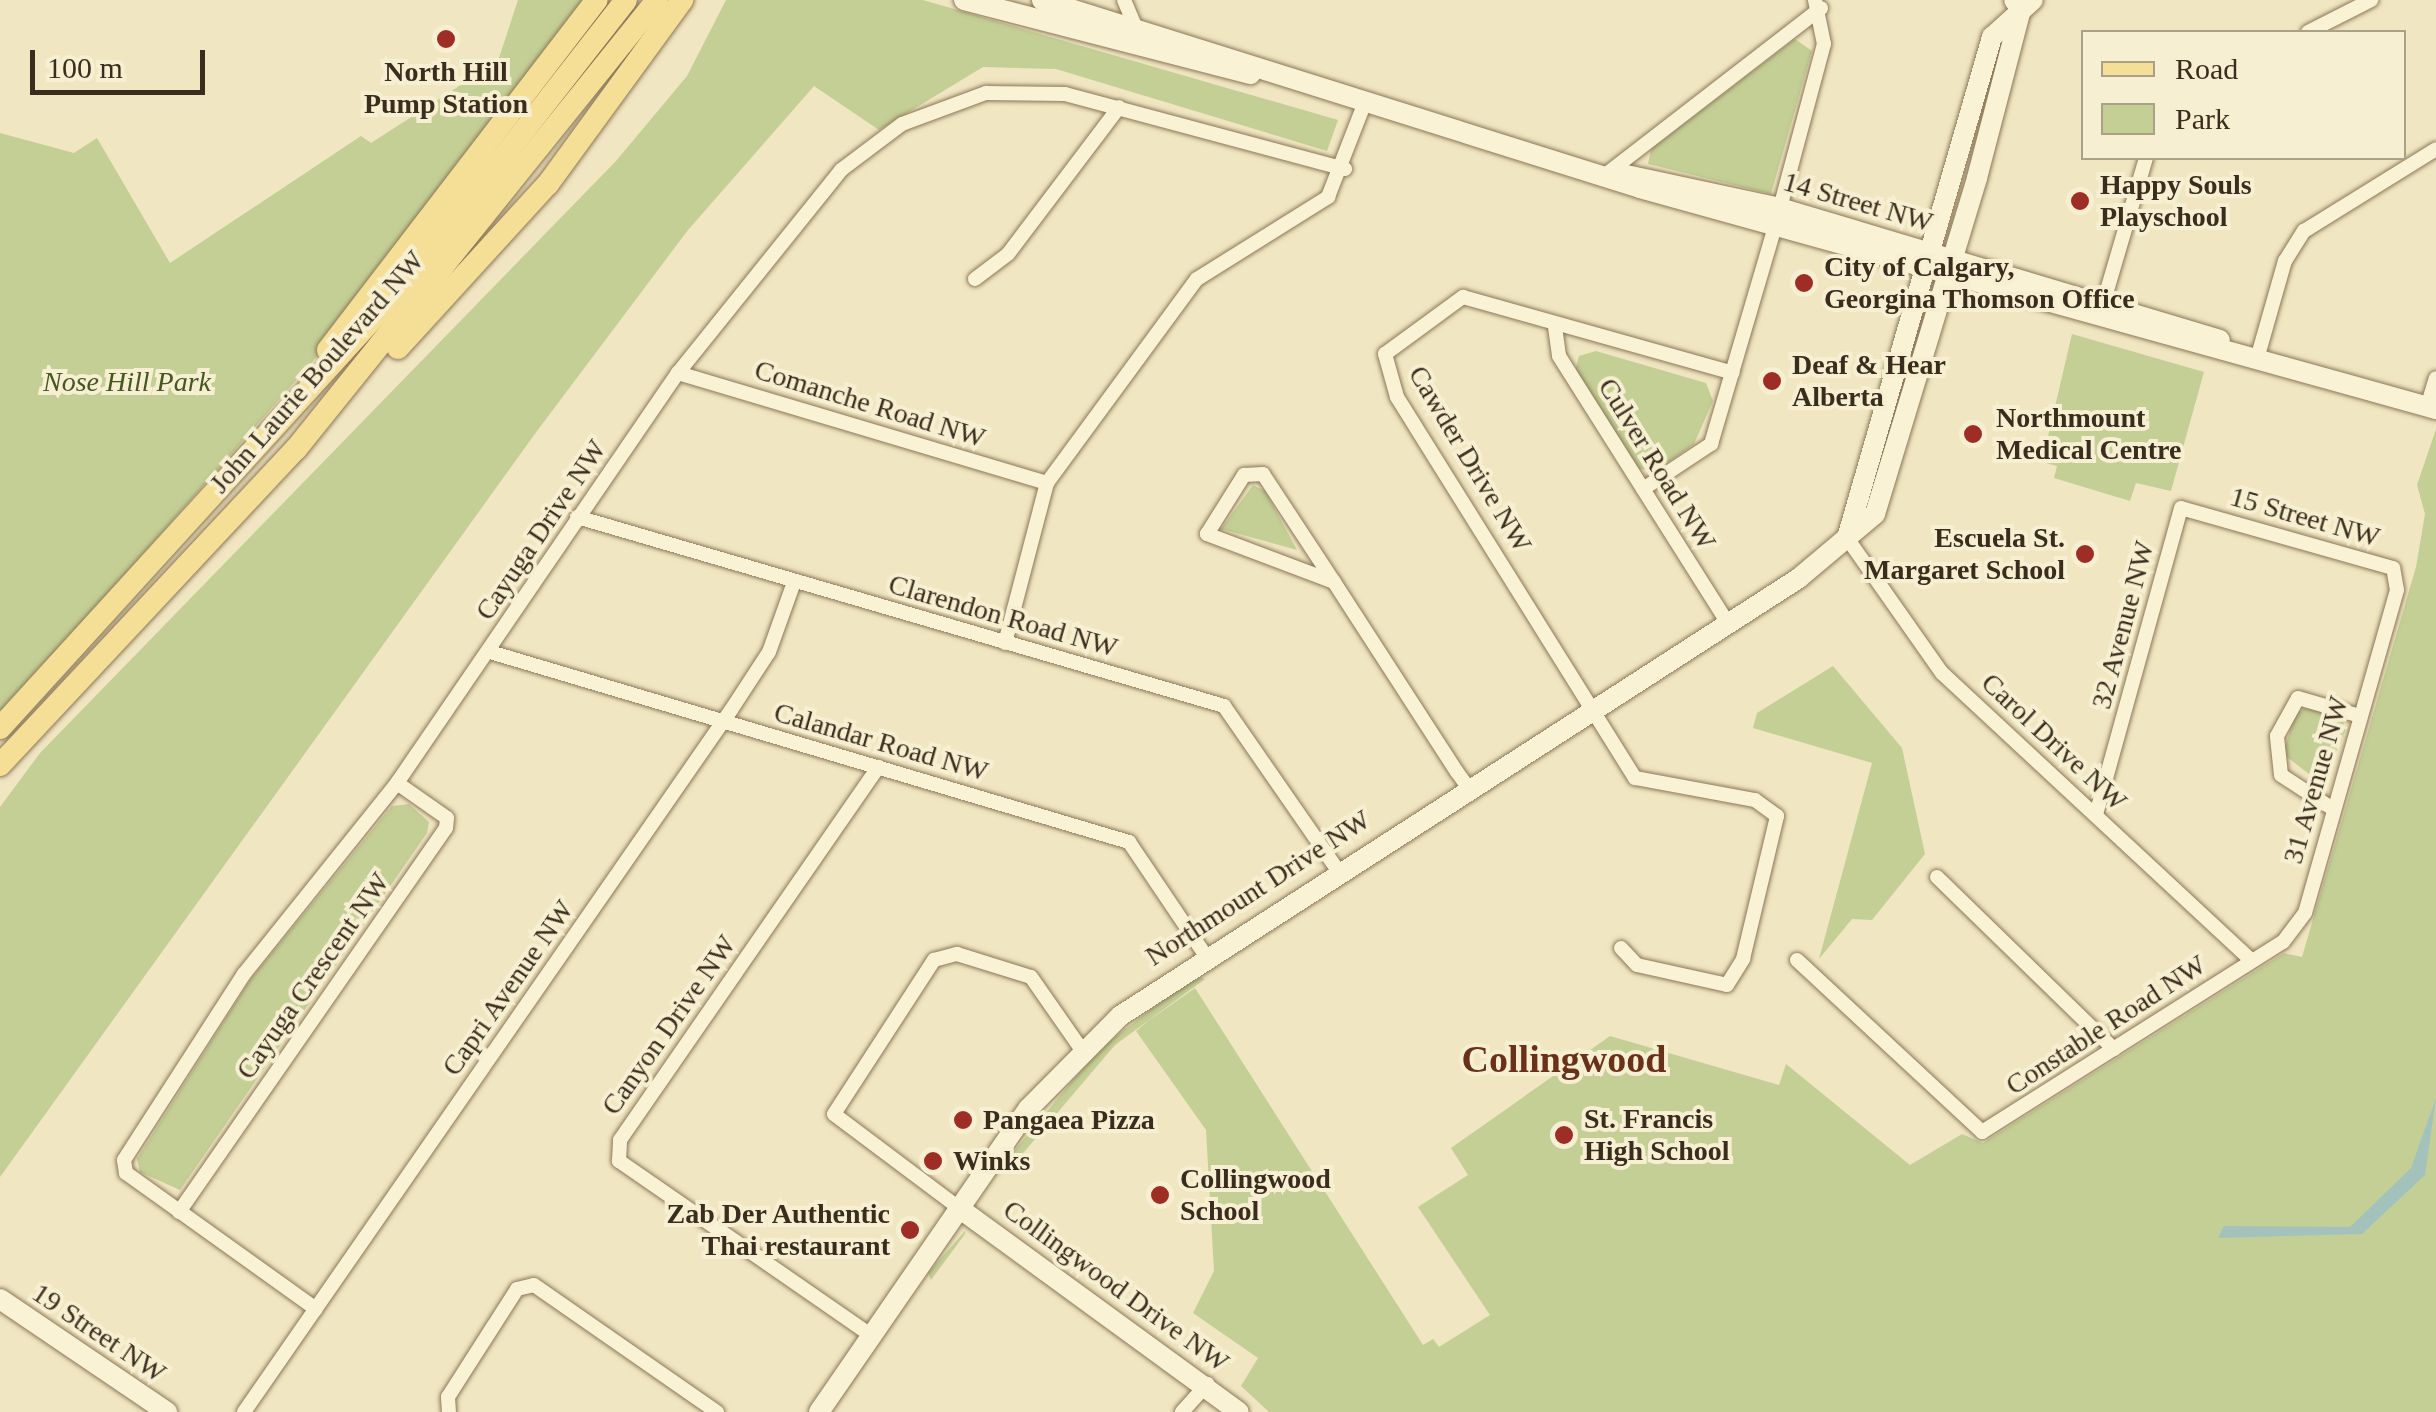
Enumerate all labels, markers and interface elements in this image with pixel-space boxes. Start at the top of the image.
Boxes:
marker: North Hill Pump Station [435,28,457,50]
scale bar [35,30,210,92]
legend [2081,30,2406,160]
text: 100 m [47,51,123,84]
text: Road [2175,52,2238,85]
place label: North Hill Pump Station [364,55,528,121]
text: Park [2175,102,2230,135]
street label: 14 Street NW [1779,165,1937,239]
place label: Happy Souls Playschool [2100,168,2252,234]
marker: Happy Souls Playschool [2069,190,2091,212]
street label: John Laurie Boulevard NW [203,244,431,500]
place label: City of Calgary, Georgina Thomson Office [1824,250,2135,316]
marker: City of Calgary, Georgina Thomson Office [1793,272,1815,294]
place label: Deaf & Hear Alberta [1792,348,1946,414]
street label: Comanche Road NW [751,353,989,455]
street label: Cawder Drive NW [1401,360,1539,558]
park label: Nose Hill Park [43,365,211,399]
marker: Deaf & Hear Alberta [1761,370,1783,392]
street label: Culver Road NW [1591,372,1723,556]
place label: Northmount Medical Centre [1996,401,2181,467]
marker: Northmount Medical Centre [1960,421,1986,447]
street label: Cayuga Drive NW [468,434,614,626]
street label: 15 Street NW [2226,480,2384,554]
place label: Escuela St. Margaret School [1864,521,2065,587]
street label: 32 Avenue NW [2084,537,2162,713]
marker: Escuela St. Margaret School [2074,543,2096,565]
street label: Clarendon Road NW [885,567,1121,665]
street label: Carol Drive NW [1974,666,2134,818]
street label: 31 Avenue NW [2276,692,2356,868]
street label: Calandar Road NW [770,695,992,789]
street label: Northmount Drive NW [1139,803,1377,973]
street label: Cayuga Crescent NW [229,866,397,1086]
street label: Capri Avenue NW [435,893,581,1083]
street label: Canyon Drive NW [595,929,743,1121]
street label: Constable Road NW [2000,948,2212,1102]
district label: Collingwood [1462,1037,1666,1083]
place label: St. Francis High School [1584,1102,1729,1168]
place label: Pangaea Pizza [983,1103,1155,1137]
marker: Pangaea Pizza [952,1109,974,1131]
marker: St. Francis High School [1553,1124,1575,1146]
place label: Winks [953,1144,1030,1178]
marker: Winks [922,1150,944,1172]
place label: Collingwood School [1180,1162,1331,1228]
marker: Collingwood School [1149,1184,1171,1206]
street label: Collingwood Drive NW [997,1193,1235,1379]
place label: Zab Der Authentic Thai restaurant [664,1197,890,1263]
marker: Zab Der Authentic Thai restaurant [899,1219,921,1241]
street label: 19 Street NW [26,1276,172,1390]

